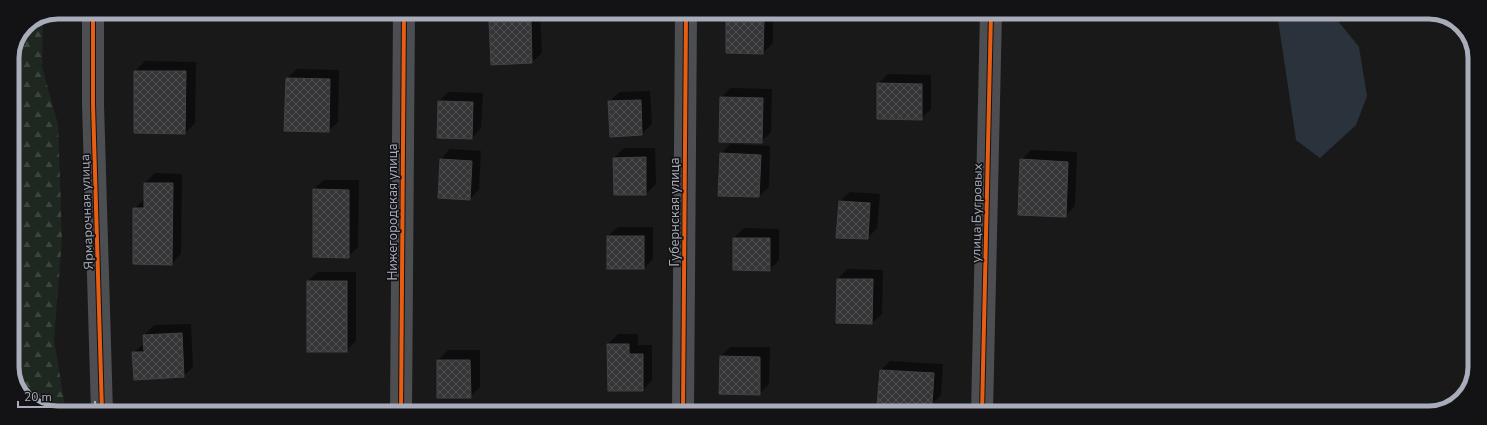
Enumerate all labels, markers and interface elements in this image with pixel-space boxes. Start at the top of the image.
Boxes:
street label: Нижегородская улица [384,143,402,281]
street label: Ярмарочная улица [76,154,98,270]
street label: Губернская улица [666,157,684,267]
street label: улица Бугровых [967,163,987,263]
scale bar [18,383,95,409]
text: 20 m [24,389,52,405]

